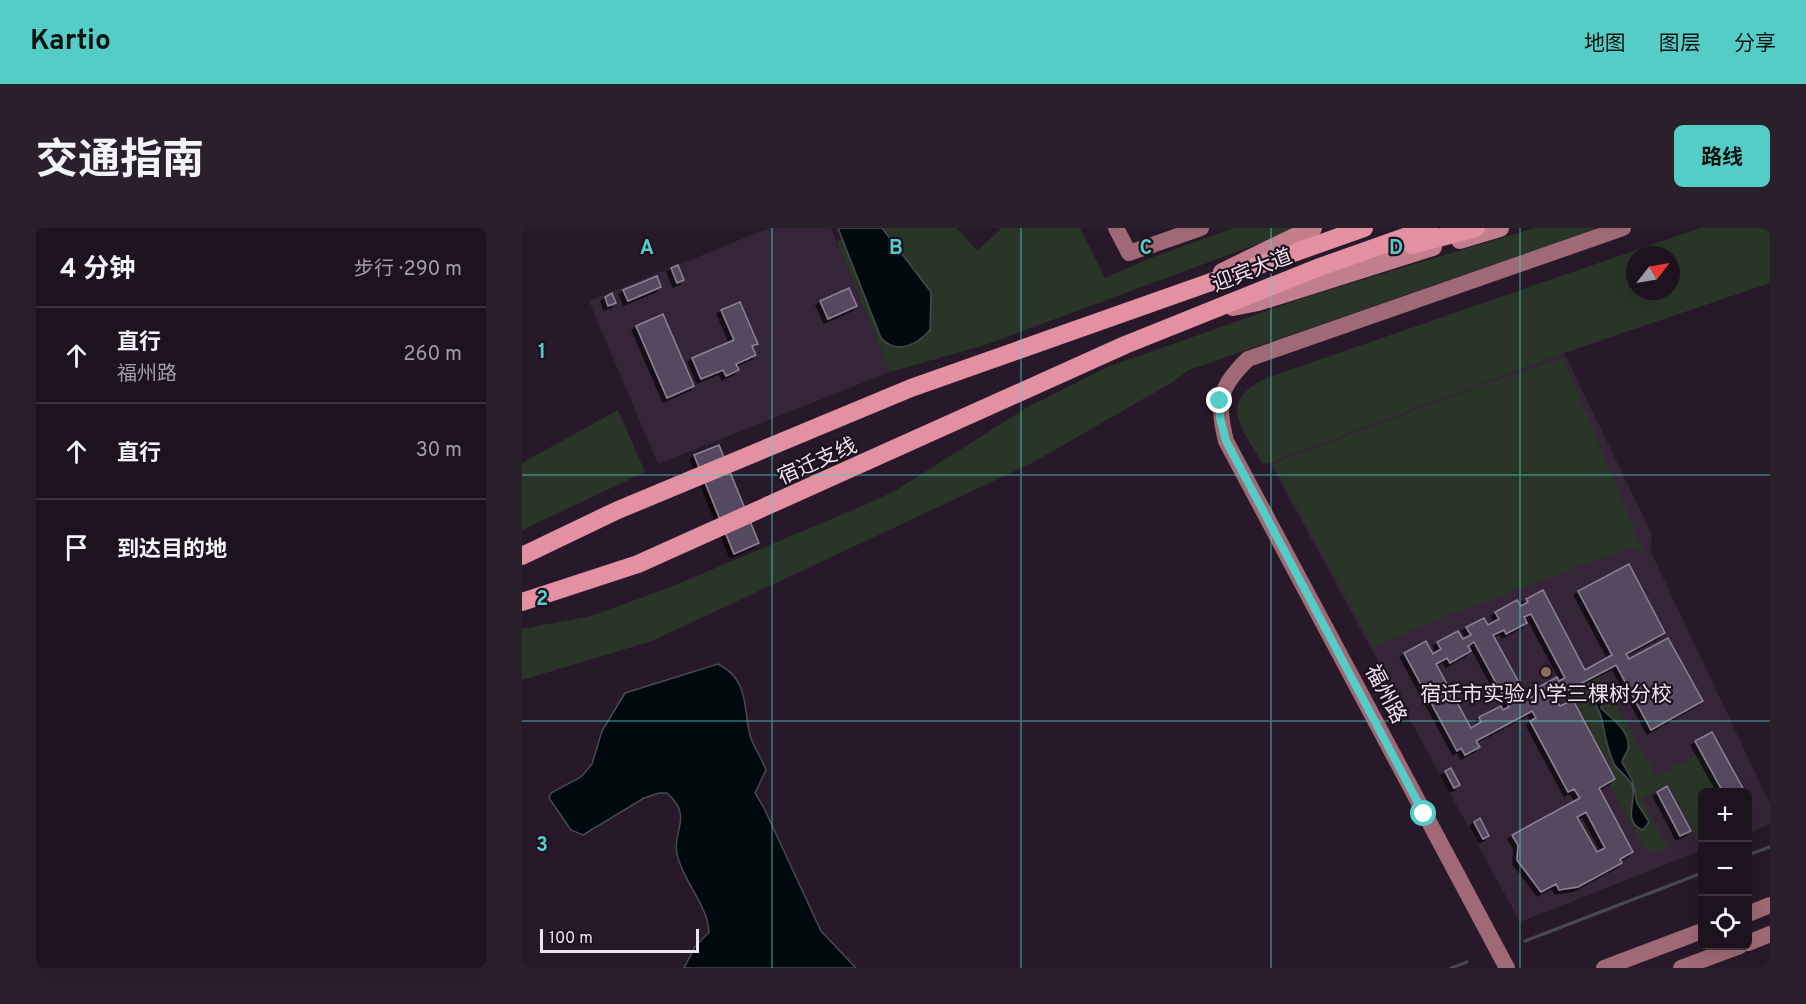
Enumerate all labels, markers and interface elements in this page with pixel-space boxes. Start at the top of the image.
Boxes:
text: Kartio [30,24,111,60]
text: 地图 [1584,31,1626,58]
text: 图层 [1659,31,1701,58]
text: 分享 [1734,31,1776,58]
button: 路线 [1674,125,1770,187]
text: 交通指南 [36,136,204,189]
text: A [640,236,654,262]
text: B [889,236,903,262]
text: C [1140,236,1152,262]
text: D [1389,236,1403,262]
street label: 迎宾大道 [1208,244,1297,299]
north arrow [1626,246,1680,300]
text: 4 分钟 [60,254,135,287]
text: 步行 · 290 m [354,257,462,283]
text: 直行 [117,330,161,357]
icon: ahead [60,339,93,372]
text: 1 [538,340,546,366]
text: 260 m [403,342,462,368]
text: 福州路 [117,362,177,388]
route end [1206,387,1232,413]
street label: 宿迁支线 [774,433,861,492]
icon: ahead [60,435,93,468]
text: 30 m [416,438,462,464]
text: 直行 [117,441,161,468]
icon: arrive [60,531,93,564]
text: 到达目的地 [117,537,227,564]
text: 2 [536,587,548,613]
street label: 福州路 [1358,661,1411,729]
marker: 宿迁市实验小学三棵树分校 [1539,665,1553,679]
place label: 宿迁市实验小学三棵树分校 [1420,682,1672,709]
map controls [1698,788,1752,950]
button: + [1698,788,1752,842]
route start [1410,800,1436,826]
text: 3 [536,833,548,859]
button: − [1698,842,1752,896]
button: locate [1698,896,1752,950]
scale bar [540,926,699,954]
text: 100 m [549,929,593,949]

